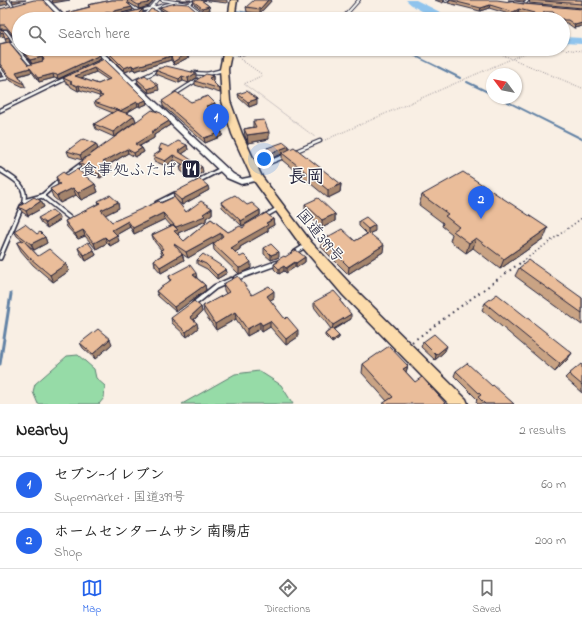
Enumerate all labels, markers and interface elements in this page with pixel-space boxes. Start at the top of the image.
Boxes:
search box [12,12,570,56]
icon: search [26,23,48,45]
text: Search here [58,23,130,45]
north arrow [486,68,522,104]
pin: 1 [203,104,229,137]
your location [254,149,274,169]
restaurant icon: 食事処ふたば [180,158,202,180]
place label: 食事処ふたば [81,159,177,183]
district label: 長岡 [288,165,324,191]
pin: 2 [468,186,494,219]
street label: 国道399号 [290,204,349,269]
text: Nearby [16,418,68,443]
text: 2 results [519,421,566,440]
text: セブン-イレブン [54,464,165,486]
text: 1 [27,475,31,494]
text: 60 m [541,475,566,494]
text: Supermarket · 国道399号 [54,488,185,507]
text: ホームセンタームサシ 南陽店 [54,521,252,543]
text: 2 [26,531,32,550]
text: 200 m [535,531,566,550]
text: Shop [54,543,82,562]
tab: Map [81,577,103,617]
tab: Directions [265,577,310,617]
tab: Saved [472,577,501,617]

